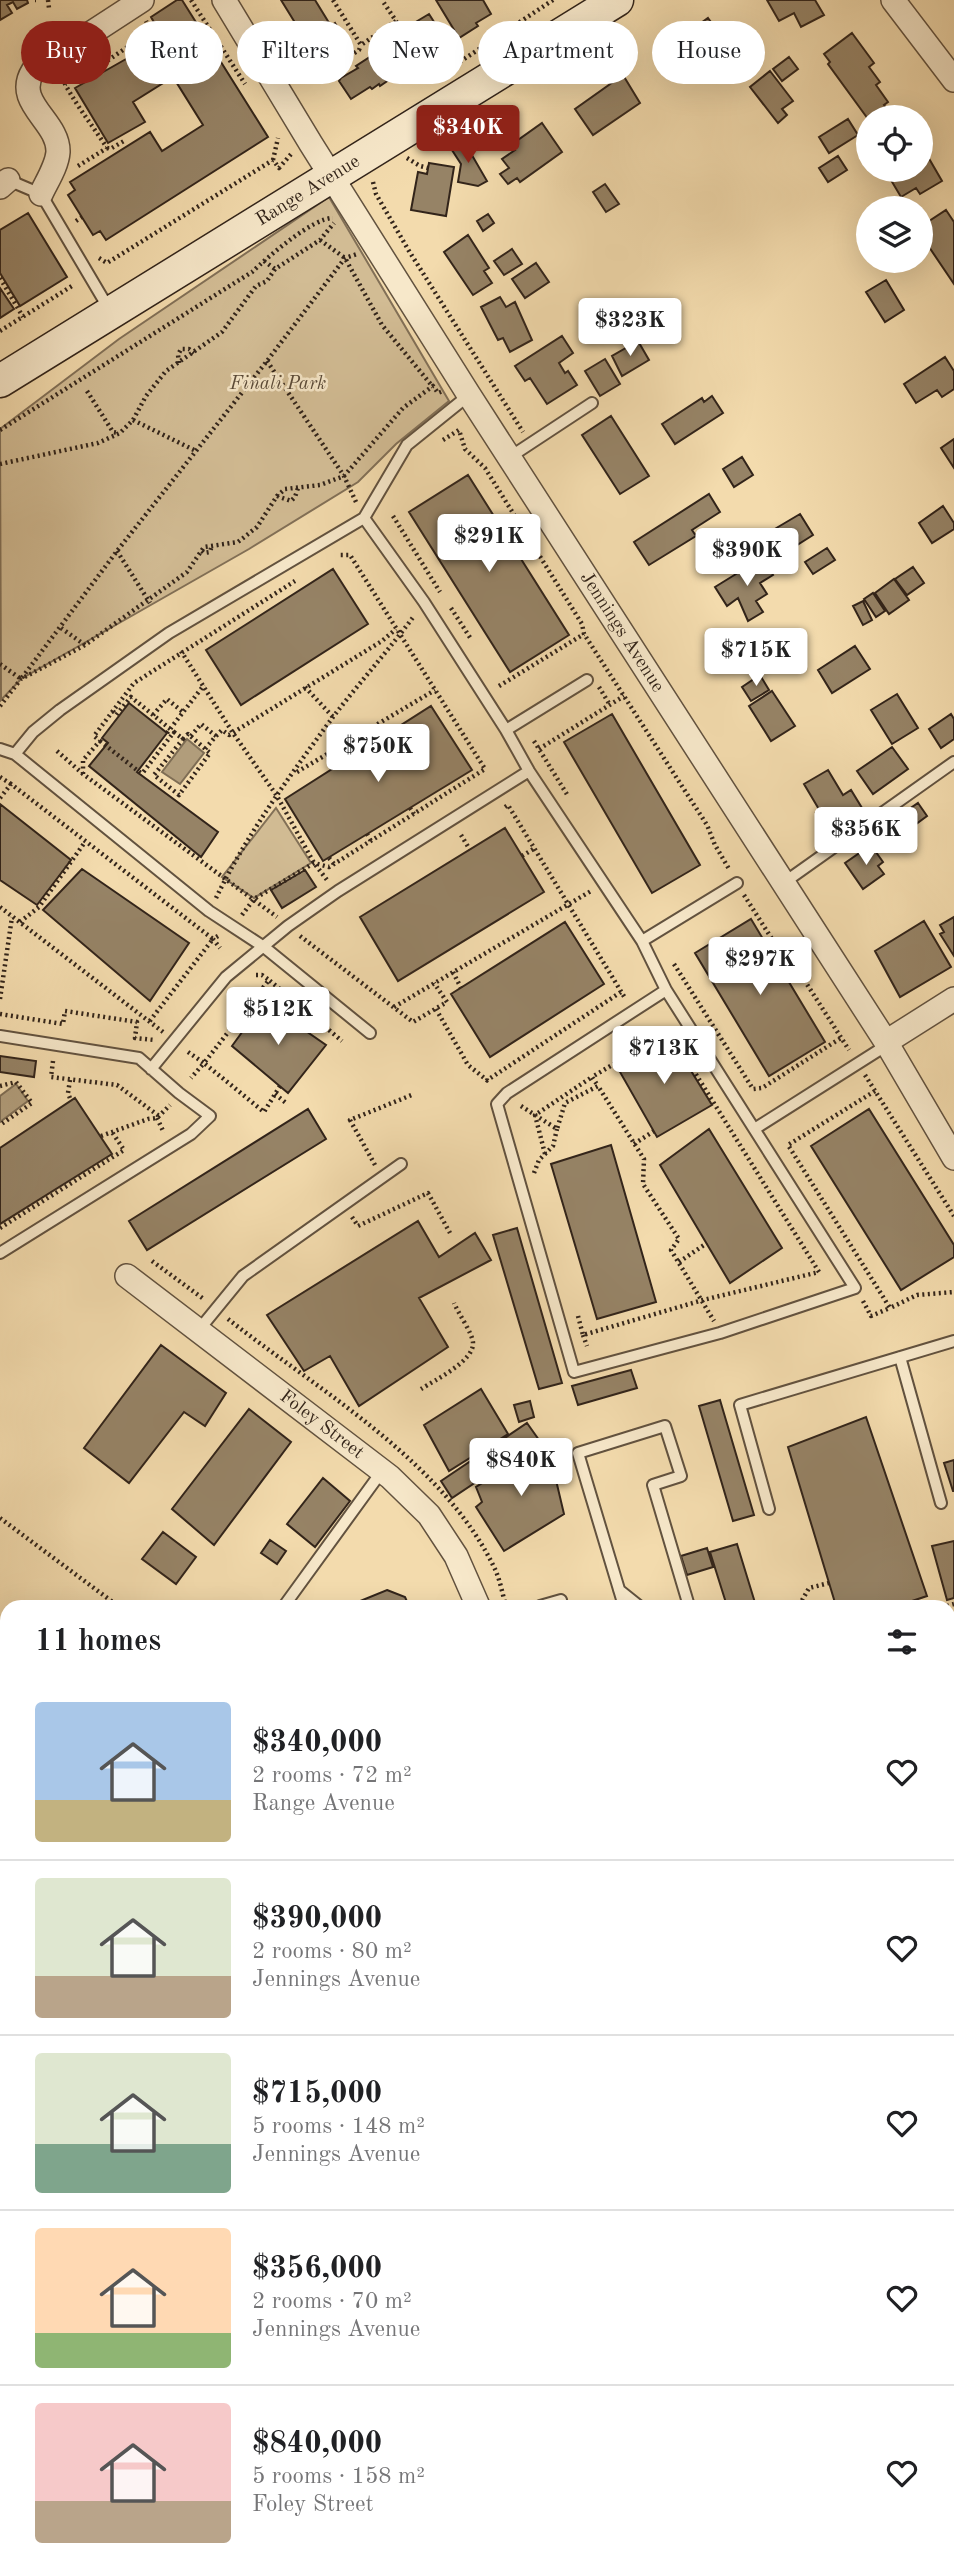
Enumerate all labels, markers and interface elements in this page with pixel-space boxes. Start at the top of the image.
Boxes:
chip: Buy [21,21,111,84]
chip: Rent [125,21,223,84]
chip: Filters [237,21,354,84]
chip: New [368,21,464,84]
chip: Apartment [478,21,638,84]
chip: House [652,21,765,84]
map controls [856,105,933,273]
button: locate [856,105,933,182]
pin: $340K [419,106,517,165]
text: $340K [432,116,504,139]
street label: Range Avenue [253,152,363,230]
button: layers [856,196,933,273]
pin: $323K [581,298,679,358]
text: $323K [594,309,666,332]
park label: Finali Park [229,375,326,394]
pin: $291K [440,514,538,574]
text: $291K [453,525,525,548]
pin: $390K [698,528,796,588]
text: $390K [711,539,783,562]
street label: Jennings Avenue [576,569,668,696]
pin: $715K [707,628,805,688]
text: $715K [720,639,792,662]
pin: $750K [329,724,427,784]
text: $750K [342,735,414,758]
pin: $356K [817,808,915,867]
text: $356K [830,818,902,841]
pin: $297K [711,937,809,997]
text: $297K [724,948,796,971]
pin: $512K [229,988,327,1047]
text: $512K [242,998,314,1021]
pin: $713K [615,1026,713,1086]
text: $713K [628,1037,700,1060]
street label: Foley Street [276,1387,367,1463]
pin: $840K [472,1438,570,1498]
text: $840K [485,1449,557,1472]
icon: filters [883,1623,921,1661]
text: 11 homes [35,1627,161,1657]
text: $340,000 [252,1728,382,1758]
icon: home [91,1730,175,1814]
icon: heart [883,1753,921,1791]
text: 2 rooms · 72 m² [252,1764,412,1787]
text: Range Avenue [252,1792,395,1815]
text: $390,000 [252,1904,382,1934]
icon: home [91,1906,175,1990]
icon: heart [883,1929,921,1967]
text: 2 rooms · 80 m² [252,1940,412,1963]
text: Jennings Avenue [252,1968,420,1991]
text: $715,000 [252,2079,382,2109]
icon: home [91,2081,175,2165]
icon: heart [883,2104,921,2142]
text: 5 rooms · 148 m² [252,2115,425,2138]
text: Jennings Avenue [252,2143,420,2166]
text: $356,000 [252,2254,382,2284]
icon: home [91,2256,175,2340]
icon: heart [883,2279,921,2317]
text: 2 rooms · 70 m² [252,2290,412,2313]
text: Jennings Avenue [252,2318,420,2341]
text: $840,000 [252,2429,382,2459]
icon: home [91,2431,175,2515]
icon: heart [883,2454,921,2492]
text: 5 rooms · 158 m² [252,2465,425,2488]
text: Foley Street [252,2493,374,2516]

